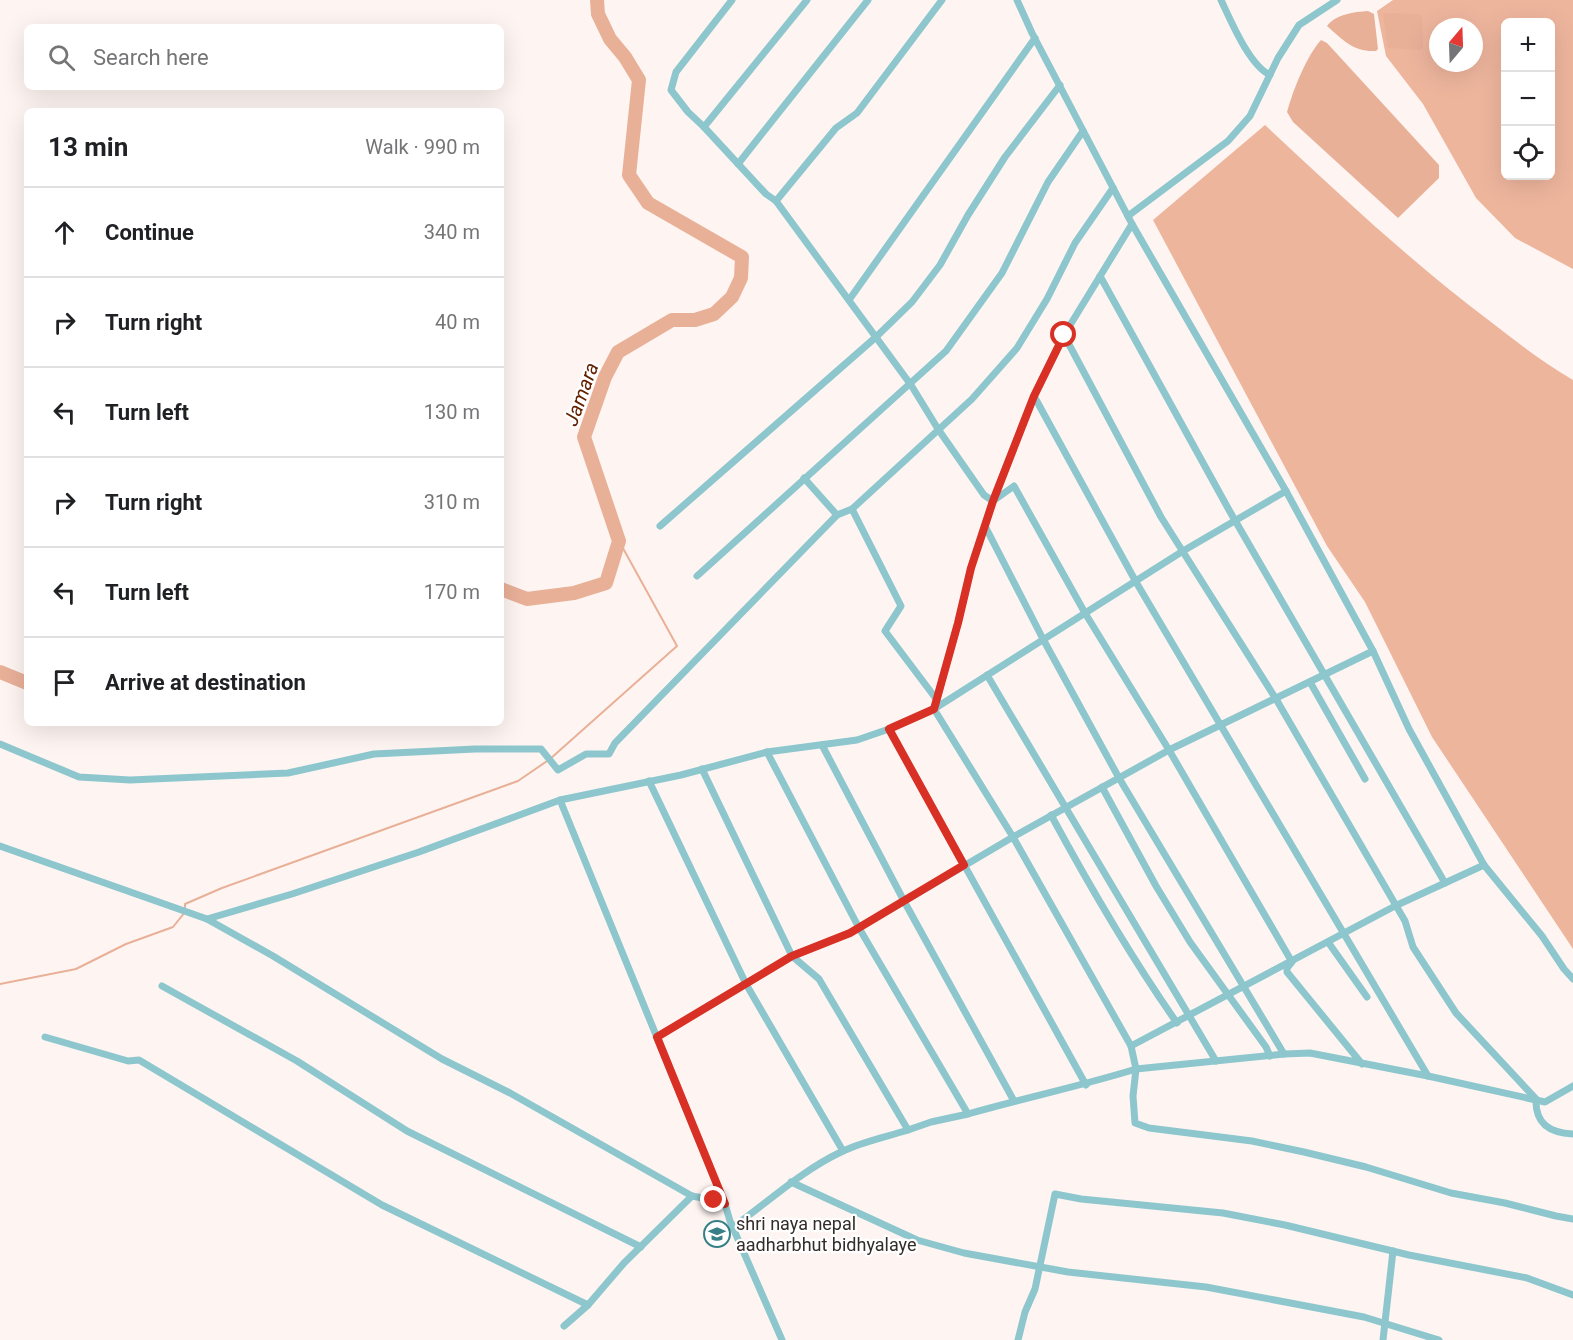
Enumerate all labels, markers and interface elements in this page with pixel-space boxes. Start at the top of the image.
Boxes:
north arrow [1429,18,1483,72]
map controls [1501,18,1555,180]
button: + [1501,18,1555,72]
search box [24,24,504,90]
icon: search [45,41,78,74]
text: Search here [93,45,209,70]
button: − [1501,72,1555,126]
button: locate [1501,126,1555,180]
text: 13 min [48,132,128,162]
text: Walk · 990 m [365,135,480,159]
icon: ahead [48,216,81,249]
text: Continue [105,220,194,245]
text: 340 m [424,220,480,244]
icon: right [48,306,81,339]
text: Turn right [105,310,202,335]
text: 40 m [435,310,480,334]
route start [1050,321,1076,347]
water label: Jamara [559,359,603,429]
icon: left [48,396,81,429]
text: Turn left [105,400,189,425]
text: 130 m [424,400,480,424]
icon: right [48,486,81,519]
text: Turn right [105,490,202,515]
text: 310 m [424,490,480,514]
icon: left [48,576,81,609]
text: Turn left [105,580,189,605]
text: 170 m [424,580,480,604]
icon: arrive [48,666,81,699]
text: Arrive at destination [105,670,306,695]
route end [700,1186,726,1212]
place label: shri naya nepal aadharbhut bidhyalaye [736,1213,917,1255]
school or university icon: shri naya nepal aadharbhut bidhyalaye [702,1219,732,1249]

